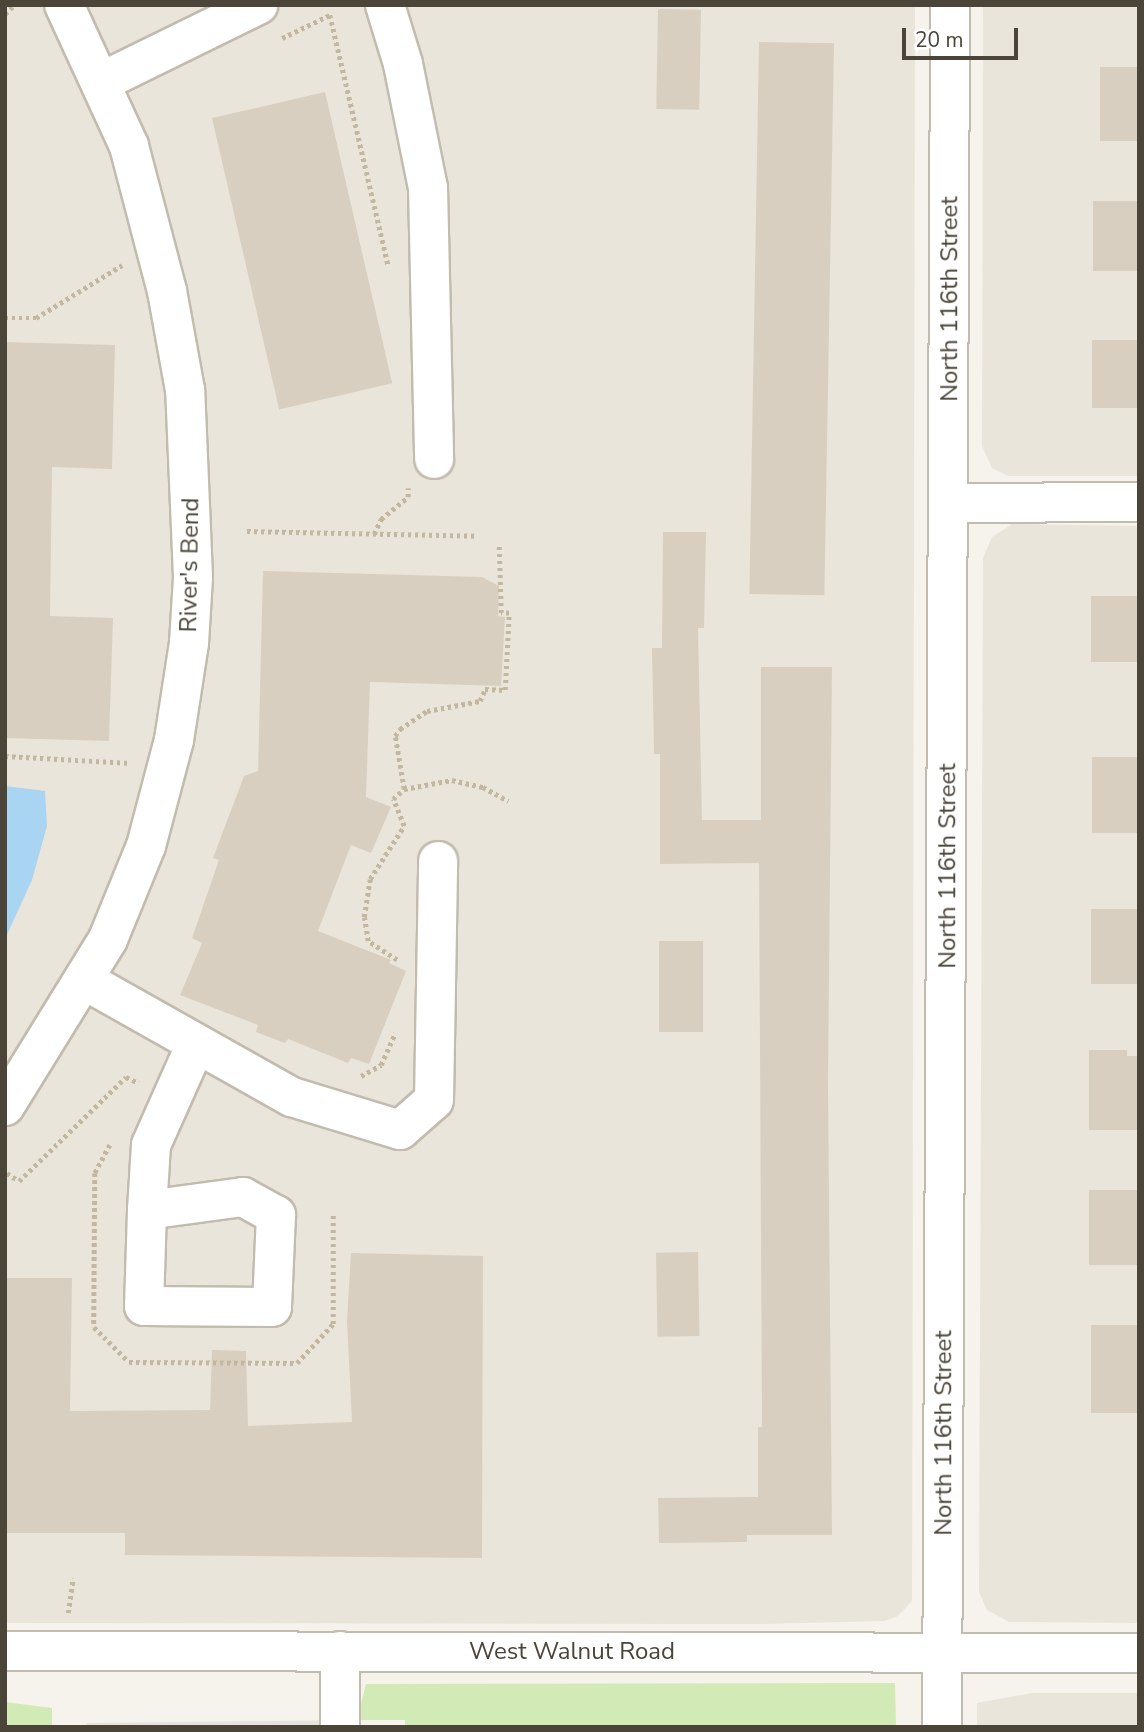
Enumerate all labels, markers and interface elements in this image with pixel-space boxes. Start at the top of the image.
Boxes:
scale bar [906,14,1021,58]
text: 20 m [915,26,964,54]
street label: North 116th Street [936,196,964,402]
street label: River's Bend [174,497,206,633]
street label: North 116th Street [934,763,962,969]
street label: North 116th Street [930,1330,958,1536]
street label: West Walnut Road [469,1638,675,1666]

